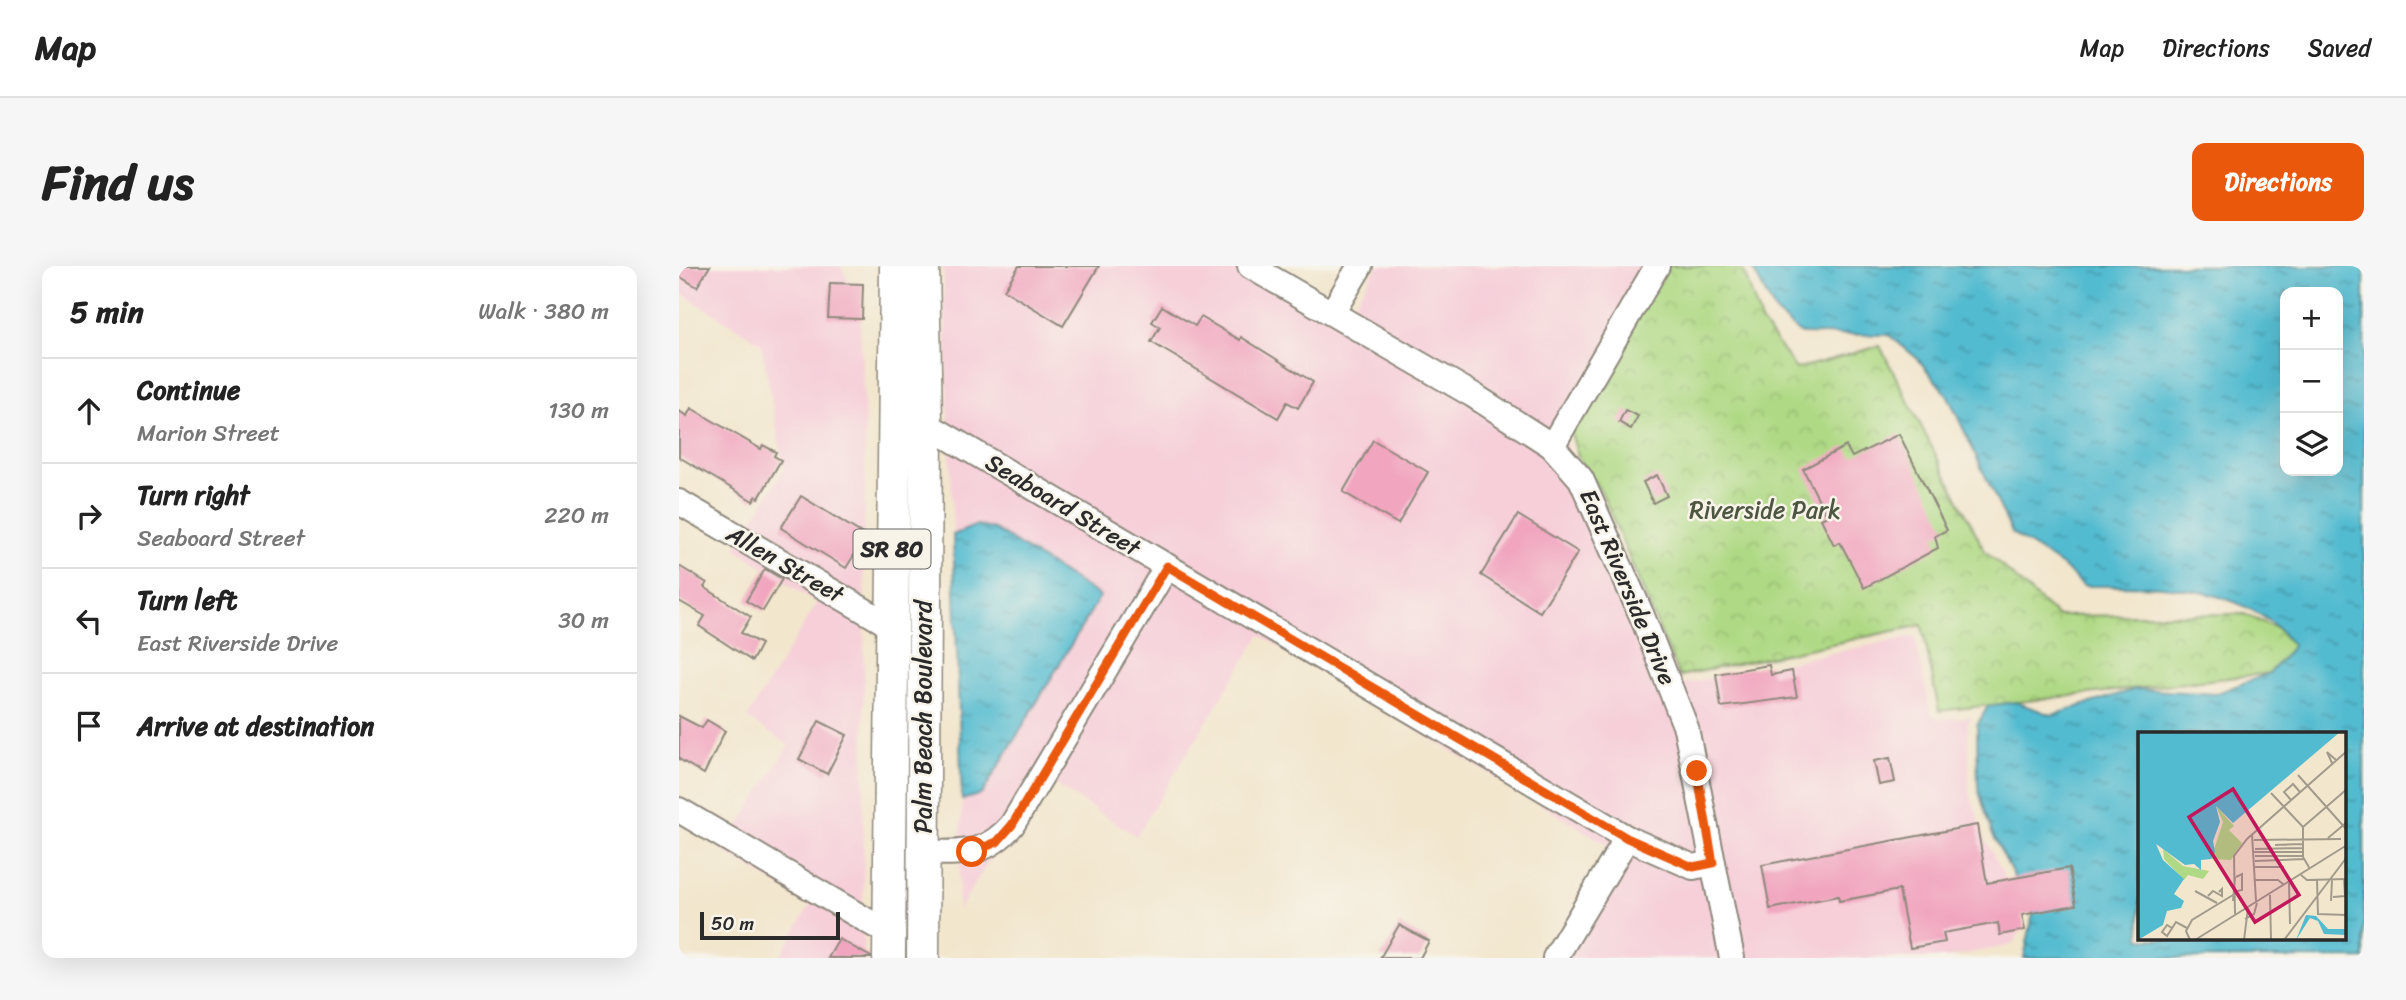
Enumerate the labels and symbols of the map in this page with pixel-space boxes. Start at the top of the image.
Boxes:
street label: Seaboard Street [977,442,1150,569]
street label: East Riverside Drive [1568,482,1688,692]
park label: Riverside Park [1689,489,1841,531]
street label: Allen Street [717,513,853,615]
road number: SR 80 [853,530,931,568]
street label: Palm Beach Boulevard [902,599,944,834]
inset map [2138,732,2347,940]
route end [1681,755,1712,786]
route start [956,836,987,867]
scale bar [700,909,840,941]

